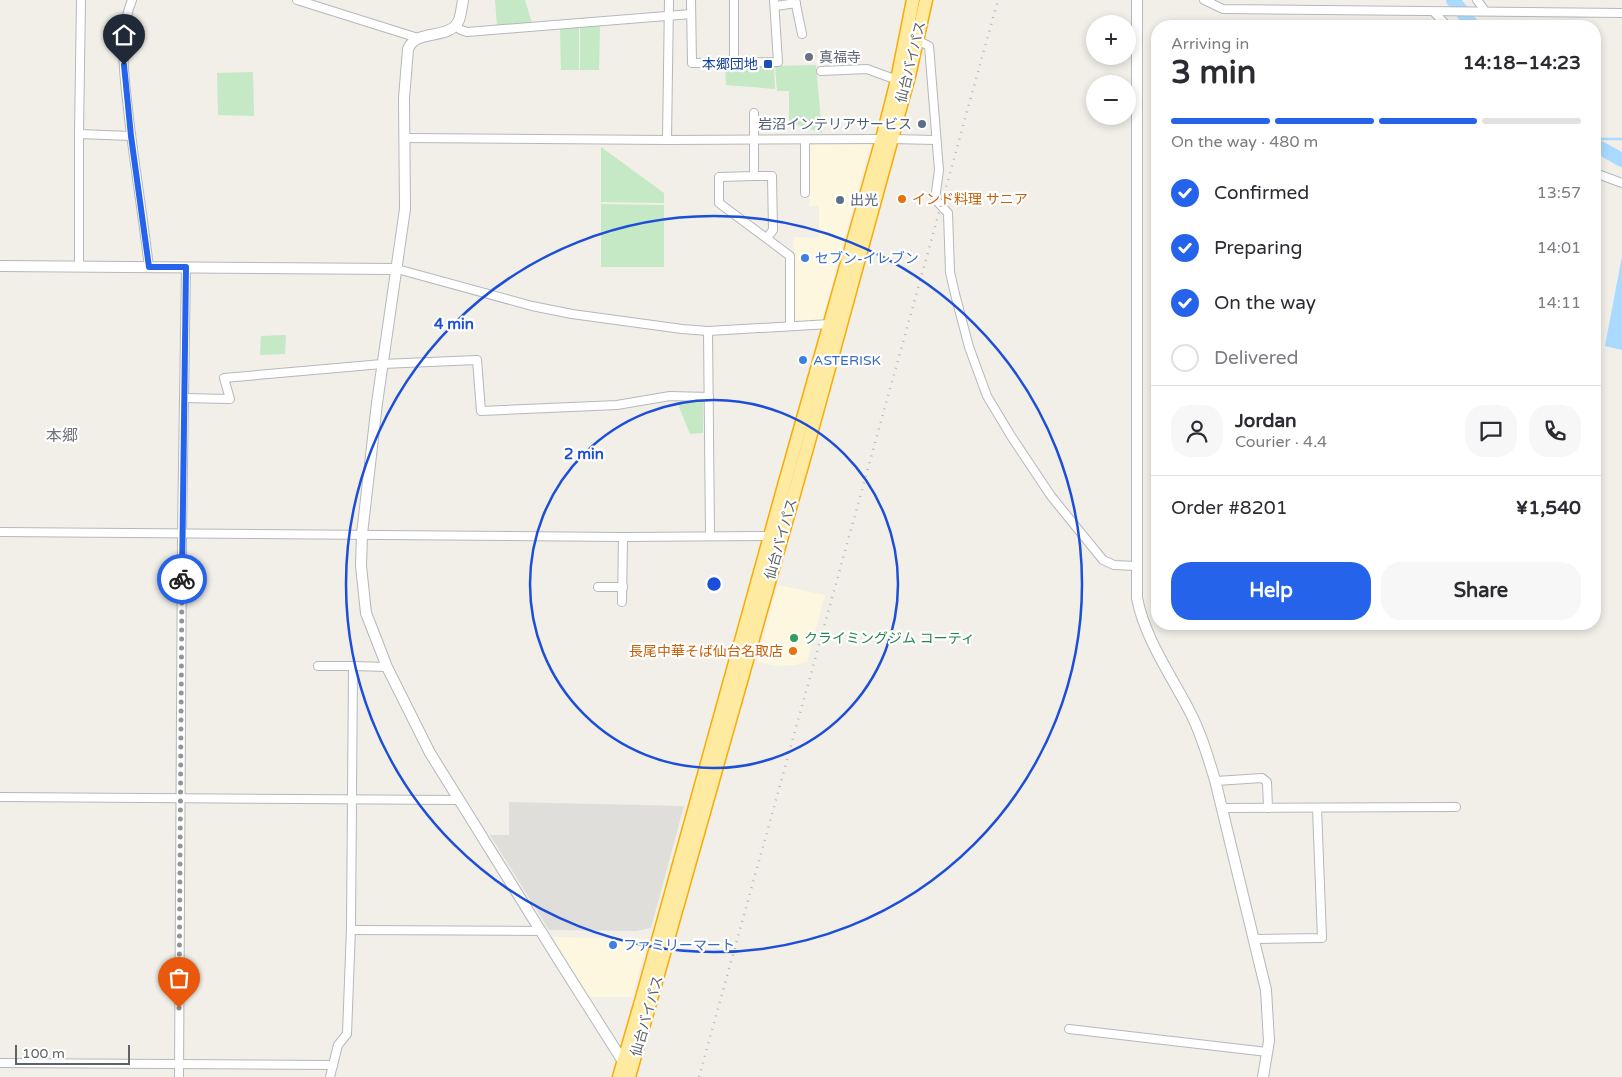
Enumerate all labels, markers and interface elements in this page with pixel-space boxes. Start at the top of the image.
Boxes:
pin [103,14,145,65]
map controls [1086,15,1136,125]
button: + [1086,15,1136,65]
street label: 仙台バイパス [893,19,929,105]
icon: home [110,21,138,49]
text: Arriving in [1171,34,1249,54]
place label: 真福寺 [819,49,861,66]
marker: 真福寺 [803,51,815,63]
text: 14:18–14:23 [1463,52,1581,74]
text: 3 min [1171,54,1256,92]
place label: 本郷団地 [702,56,758,73]
marker: 本郷団地 [762,58,774,70]
button: − [1086,75,1136,125]
place label: 岩沼インテリアサービス [758,116,912,133]
marker: 岩沼インテリアサービス [916,118,928,130]
text: On the way · 480 m [1171,132,1318,152]
icon: check [1171,179,1199,207]
text: Confirmed [1214,182,1309,204]
text: 13:57 [1537,183,1581,203]
place label: インド料理 サニア [912,191,1028,208]
place label: 出光 [850,192,878,209]
marker: インド料理 サニア [896,193,908,205]
marker: 出光 [834,194,846,206]
icon: check [1171,234,1199,262]
text: Preparing [1214,237,1303,259]
text: 14:01 [1537,238,1581,258]
place label: セブン-イレブン [815,250,919,267]
marker: セブン-イレブン [799,252,811,264]
icon: check [1171,289,1199,317]
text: On the way [1214,292,1316,314]
text: 14:11 [1537,293,1581,313]
text: 4 min [434,315,474,333]
text: Delivered [1214,347,1299,369]
place label: ASTERISK [813,352,881,369]
marker: ASTERISK [797,354,809,366]
button: person [1171,405,1223,457]
button: chat [1465,405,1517,457]
button: phone [1529,405,1581,457]
text: Jordan [1235,410,1297,432]
district label: 本郷 [46,426,78,446]
text: Courier · 4.4 [1235,432,1327,452]
text: 2 min [564,445,604,463]
street label: 仙台バイパス [761,496,801,582]
text: Order #8201 [1171,497,1288,519]
text: ¥1,540 [1516,497,1581,519]
courier [157,554,207,604]
button: Help [1171,562,1371,620]
button: Share [1381,562,1581,620]
icon: bike [168,565,196,593]
centre of rings [705,575,723,593]
place label: クライミングジム コーティ [804,630,975,647]
marker: クライミングジム コーティ [788,632,800,644]
place label: 長尾中華そば仙台名取店 [629,643,783,660]
marker: 長尾中華そば仙台名取店 [787,645,799,657]
place label: ファミリーマート [623,937,735,954]
marker: ファミリーマート [607,939,619,951]
pin [158,957,200,1008]
icon: bag [165,964,193,992]
street label: 仙台バイパス [627,973,667,1059]
scale bar [15,1042,130,1065]
text: 100 m [22,1045,65,1062]

